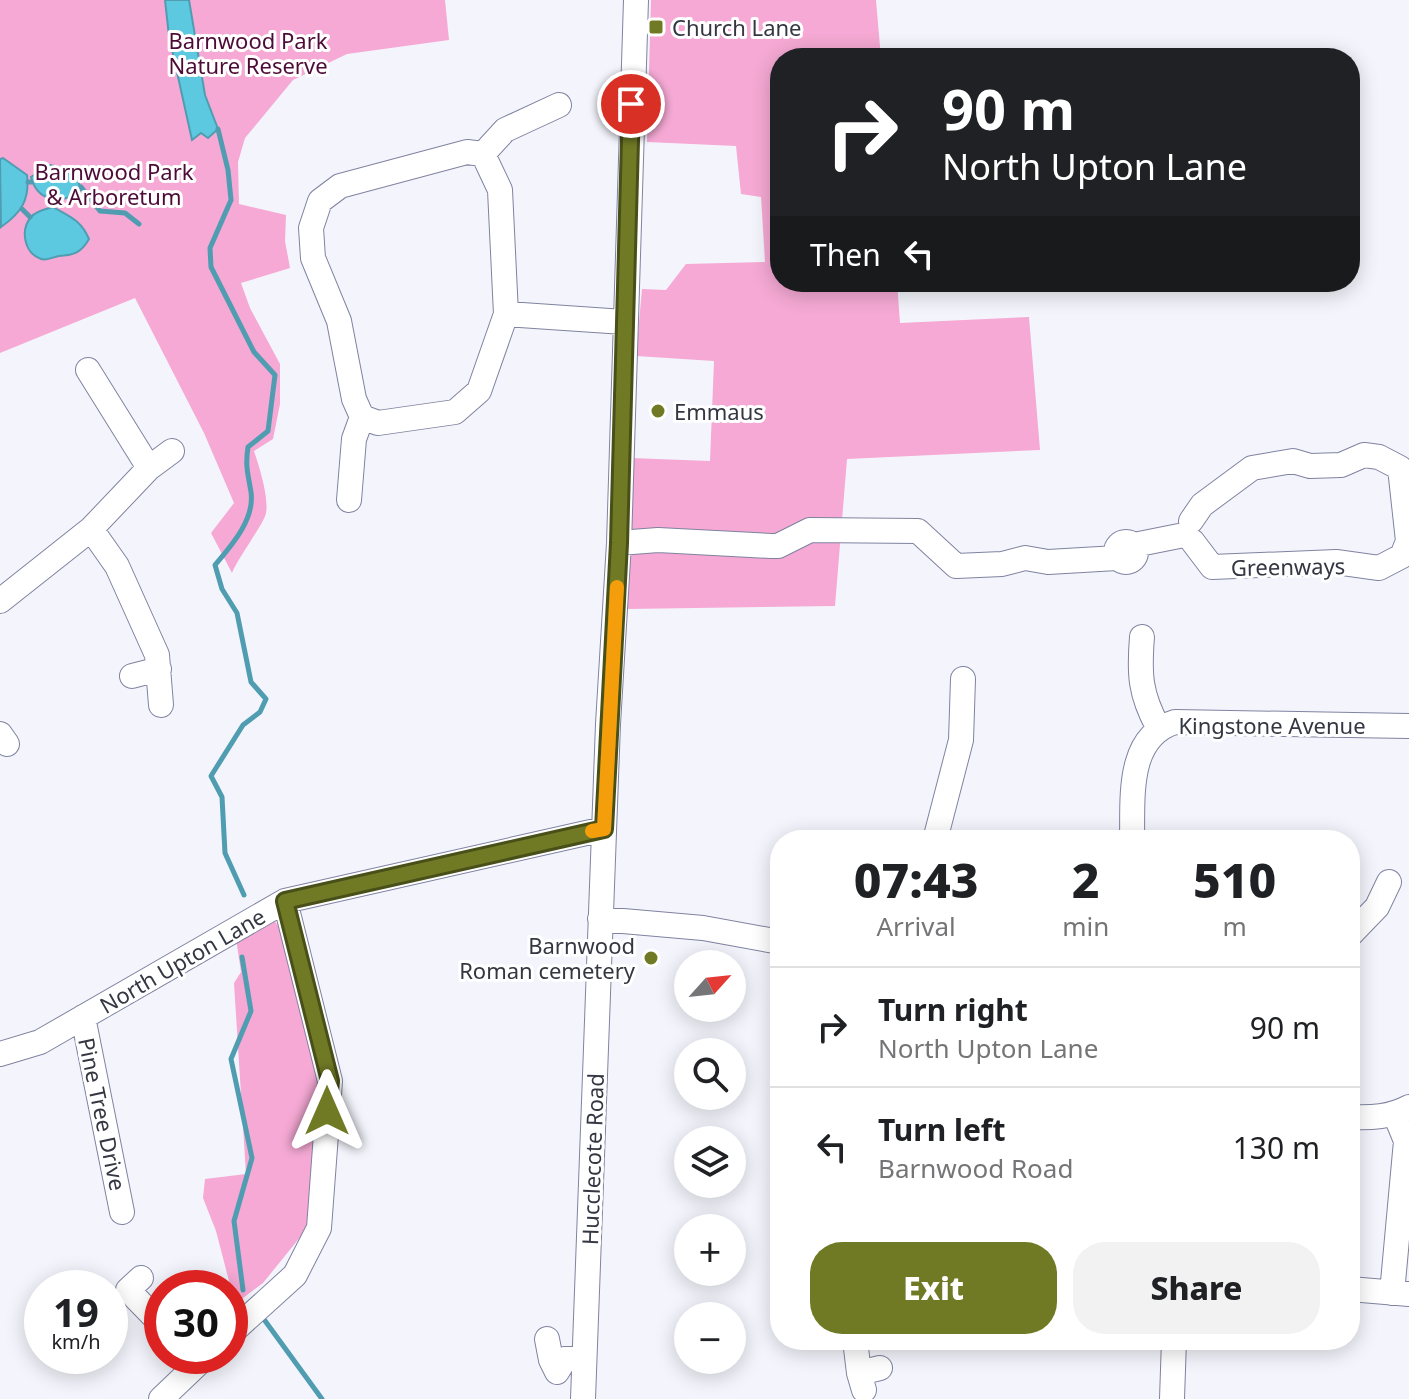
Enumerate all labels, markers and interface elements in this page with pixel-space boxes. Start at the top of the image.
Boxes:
place label: Church Lane [672,12,802,42]
marker: Church Lane [647,18,665,36]
park label: Barnwood Park Nature Reserve [168,25,328,80]
pin [597,70,665,138]
text: 90 m [942,70,1075,146]
icon: right [810,80,914,184]
icon: arrive [609,82,653,126]
text: North Upton Lane [942,142,1247,191]
park label: Barnwood Park & Arboretum [35,156,194,211]
icon: left [897,232,941,276]
text: Then [810,234,881,275]
place label: Emmaus [674,396,764,426]
marker: Emmaus [649,402,667,420]
street label: Greenways [1231,550,1345,582]
street label: Kingstone Avenue [1178,710,1366,740]
text: 07:43 [854,847,978,912]
text: 2 [1072,847,1100,912]
text: 510 [1193,847,1276,912]
street label: North Upton Lane [94,900,270,1020]
text: Arrival [876,908,956,944]
text: min [1062,908,1109,944]
text: m [1222,908,1247,944]
place label: Barnwood Roman cemetery [459,930,636,985]
marker: Barnwood Roman cemetery [642,949,660,967]
north arrow [674,950,746,1022]
map controls [674,950,746,1374]
text: Turn right [878,989,1028,1030]
icon: right [810,1005,854,1049]
text: 90 m [1250,1007,1320,1048]
text: North Upton Lane [878,1030,1098,1066]
street label: Pine Tree Drive [72,1035,134,1193]
button: search [674,1038,746,1110]
position arrow [285,1069,369,1153]
street label: Hucclecote Road [574,1073,610,1245]
text: Turn left [878,1109,1006,1150]
icon: left [810,1125,854,1169]
button: layers [674,1126,746,1198]
text: 130 m [1233,1127,1320,1168]
text: Barnwood Road [878,1150,1073,1186]
button: + [674,1214,746,1286]
button: Exit [810,1242,1057,1334]
button: Share [1073,1242,1320,1334]
speed limit sign: 30 [144,1270,248,1374]
text: 19 [53,1284,99,1339]
button: − [674,1302,746,1374]
text: km/h [51,1328,101,1355]

